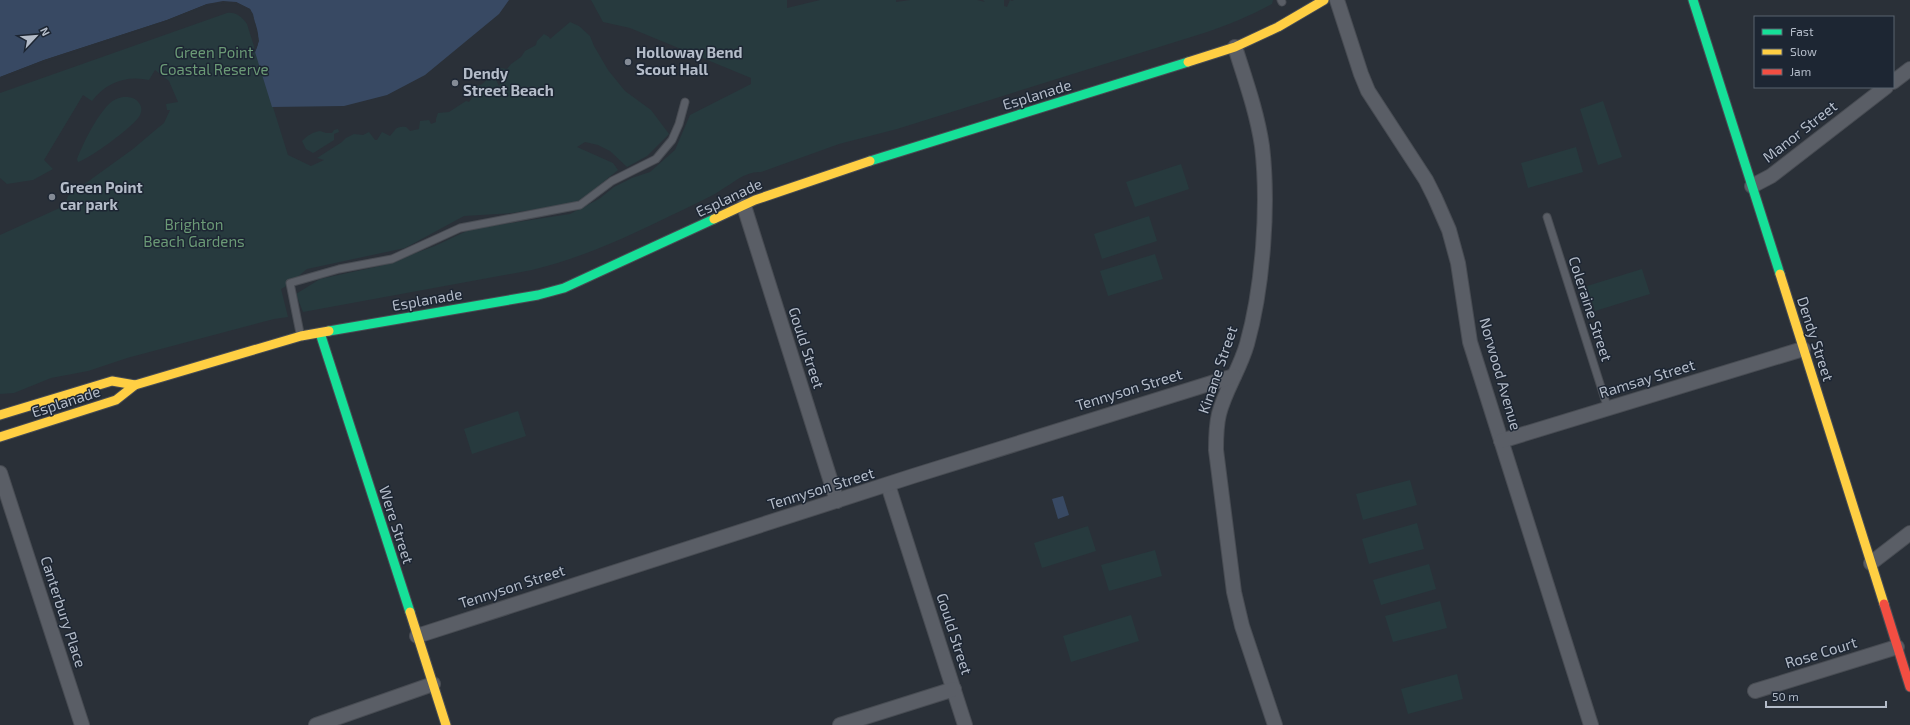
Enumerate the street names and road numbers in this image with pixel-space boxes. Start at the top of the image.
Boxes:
street label: Esplanade [1000,75,1073,113]
street label: Manor Street [1759,96,1840,166]
street label: Esplanade [693,174,765,220]
street label: Coleraine Street [1565,254,1616,364]
street label: Esplanade [390,284,463,314]
street label: Dendy Street [1794,294,1838,384]
street label: Gould Street [785,305,829,391]
street label: Norwood Avenue [1476,315,1526,432]
street label: Kinane Street [1194,323,1241,416]
street label: Ramsay Street [1597,355,1697,401]
street label: Tennyson Street [1073,364,1184,414]
street label: Esplanade [29,382,102,421]
street label: Tennyson Street [765,463,876,513]
street label: Were Street [376,483,418,566]
street label: Canterbury Place [37,554,90,670]
street label: Tennyson Street [456,560,567,612]
street label: Gould Street [933,591,977,677]
street label: Rose Court [1783,633,1859,671]

